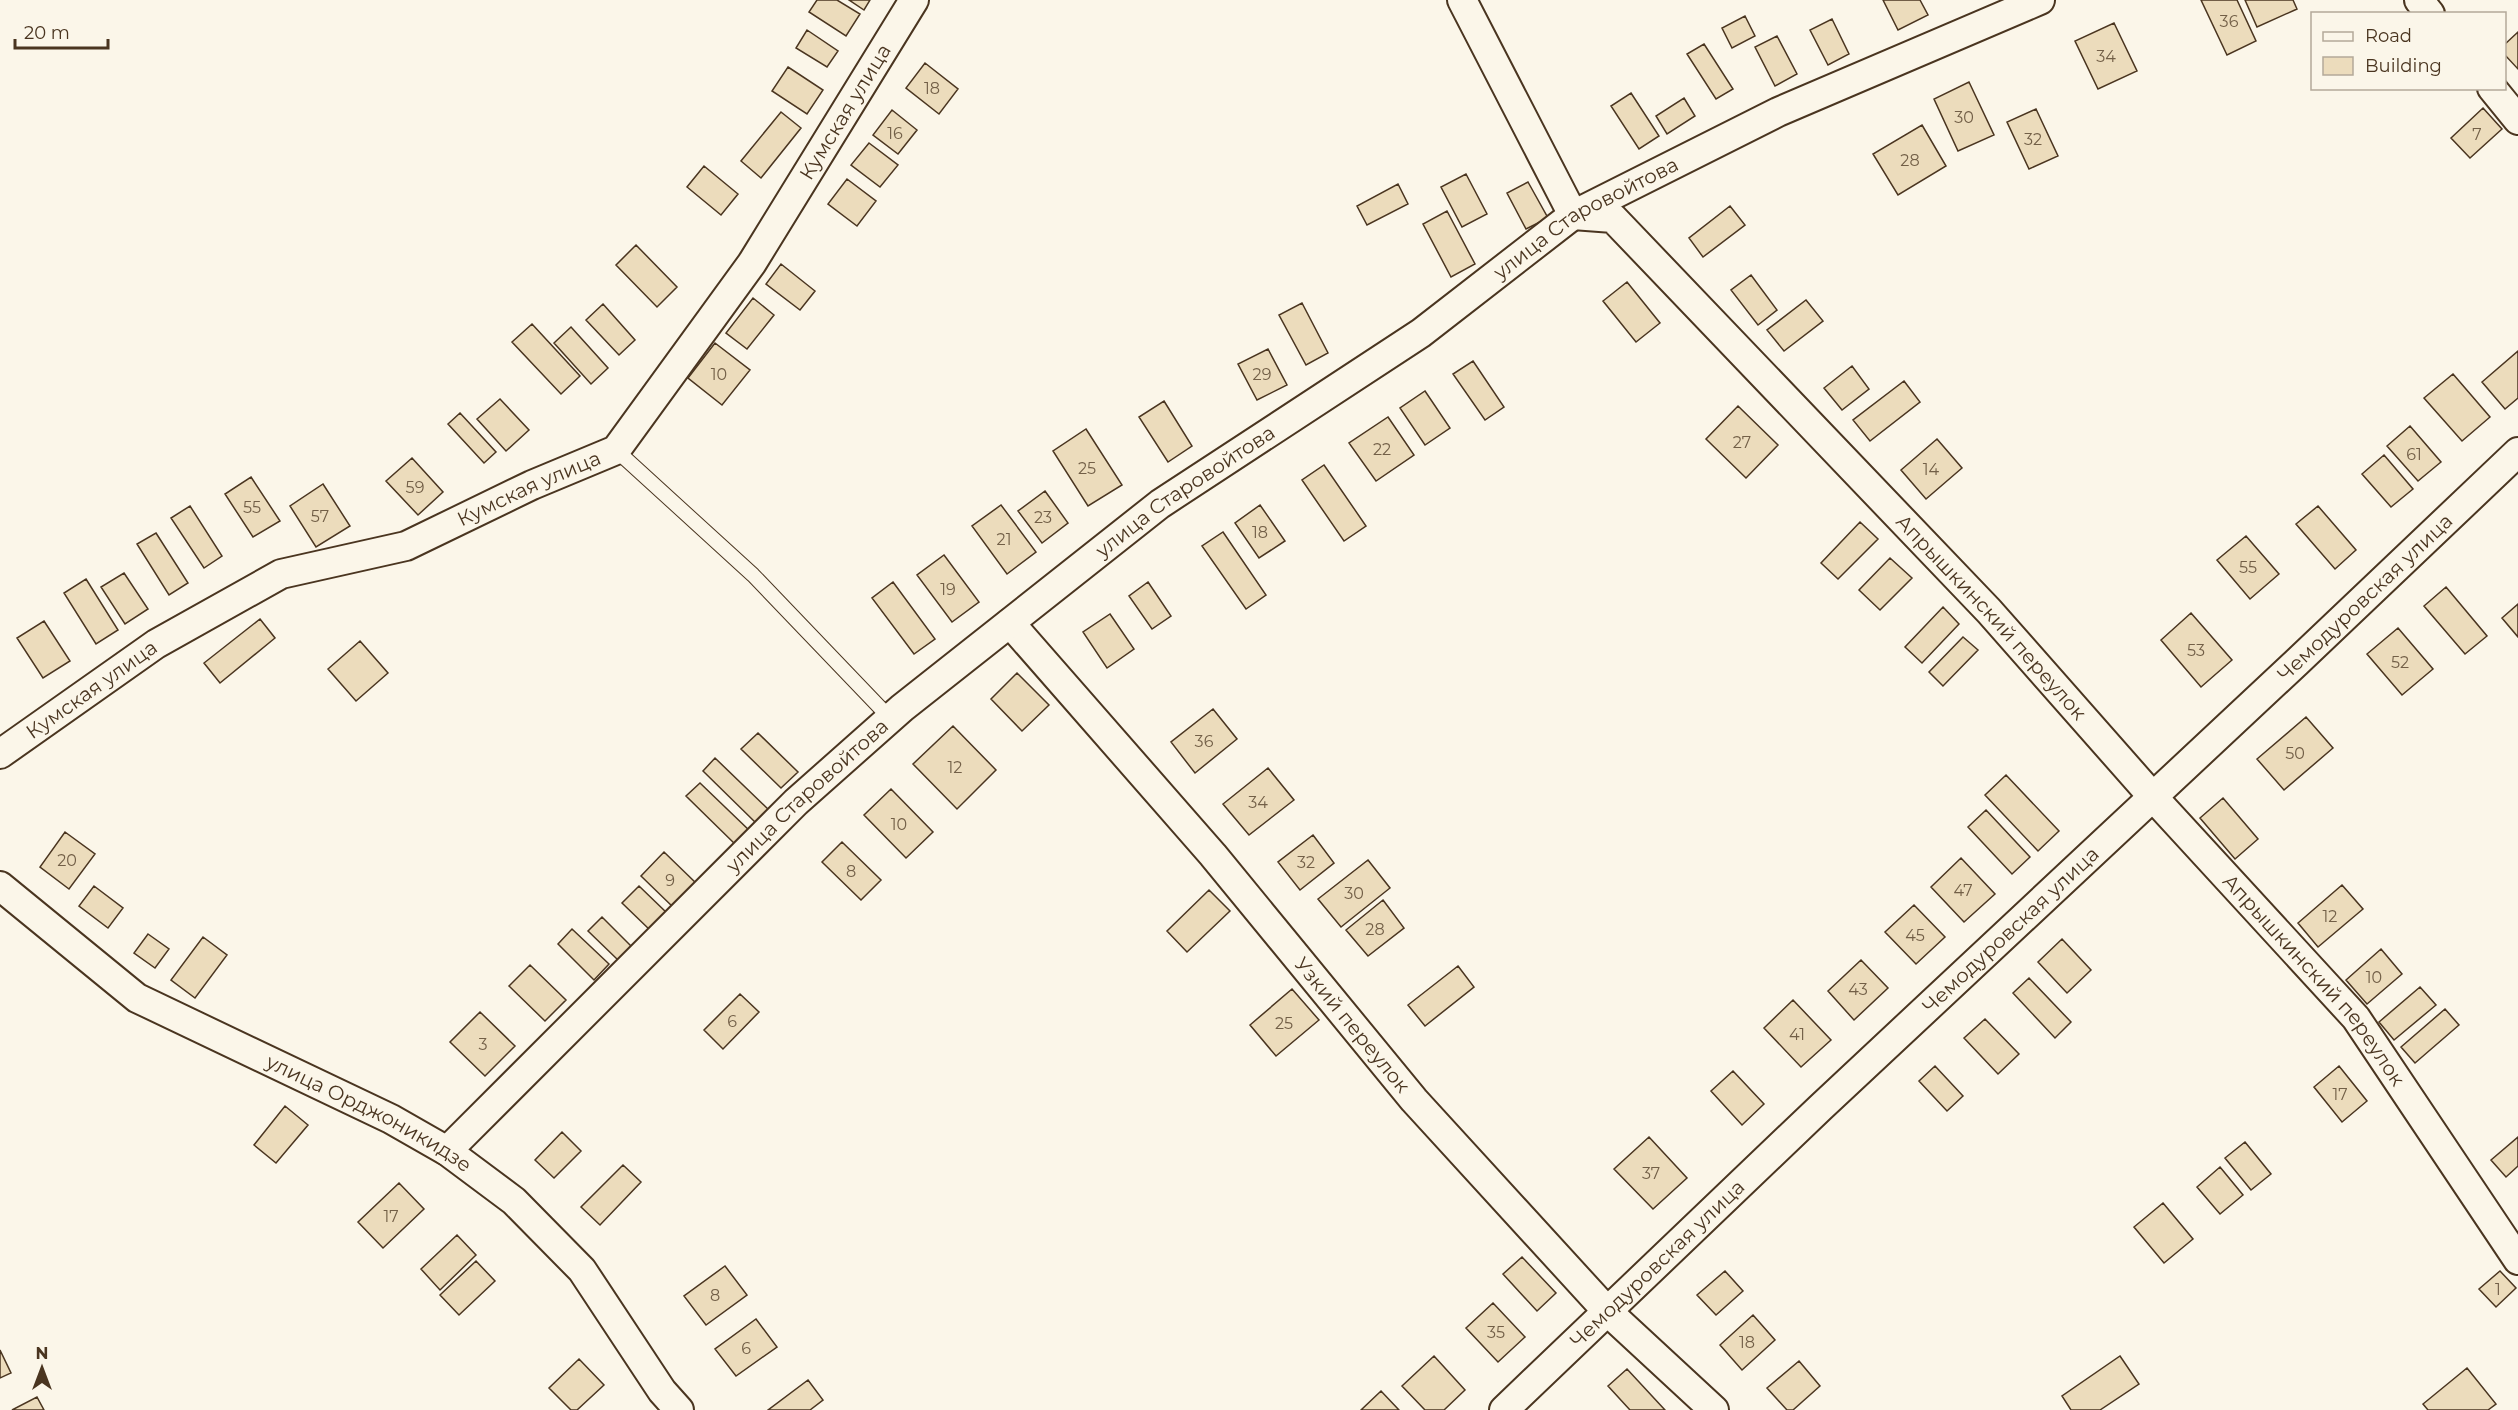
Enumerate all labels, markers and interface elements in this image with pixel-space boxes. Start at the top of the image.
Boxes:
scale bar [15,12,108,50]
house number: 36 [2220,12,2239,31]
legend [2311,12,2506,90]
text: 20 m [24,22,70,44]
text: Road [2365,25,2412,47]
street label: Кумская улица [794,40,896,184]
house number: 34 [2096,47,2116,66]
text: Building [2365,55,2442,77]
house number: 18 [924,79,940,98]
house number: 30 [1954,108,1974,127]
house number: 16 [887,124,903,143]
house number: 7 [2472,125,2482,144]
house number: 32 [2024,130,2042,149]
house number: 28 [1900,151,1920,170]
street label: улица Старовойтова [1488,152,1682,285]
house number: 10 [711,365,727,384]
house number: 29 [1253,365,1271,384]
street label: улица Старовойтова [1090,420,1279,563]
house number: 27 [1733,433,1751,452]
house number: 22 [1373,440,1391,459]
house number: 61 [2406,445,2422,464]
street label: Кумская улица [453,446,604,531]
house number: 25 [1078,459,1096,478]
house number: 14 [1923,460,1940,479]
house number: 59 [406,478,424,497]
house number: 55 [243,498,261,517]
house number: 57 [311,507,329,526]
house number: 23 [1034,508,1052,527]
street label: Апрышкинский переулок [1891,509,2092,725]
street label: Чемодуровская улица [2273,509,2457,686]
house number: 18 [1252,523,1268,542]
house number: 21 [997,530,1011,549]
house number: 55 [2239,558,2257,577]
house number: 19 [940,580,956,599]
street label: Кумская улица [21,635,162,744]
house number: 53 [2187,641,2205,660]
house number: 52 [2391,653,2409,672]
street label: улица Старовойтова [720,714,893,878]
house number: 36 [1195,732,1214,751]
house number: 50 [2285,744,2305,763]
house number: 12 [948,758,962,777]
house number: 34 [1248,793,1268,812]
house number: 10 [891,815,907,834]
street label: Чемодуровская улица [1918,842,2104,1018]
house number: 20 [57,851,77,870]
house number: 32 [1297,853,1315,872]
house number: 8 [846,862,856,881]
street label: Апрышкинский переулок [2218,869,2410,1091]
house number: 9 [665,871,675,890]
house number: 47 [1953,881,1973,900]
house number: 30 [1344,884,1364,903]
house number: 12 [2323,907,2337,926]
house number: 28 [1365,920,1385,939]
house number: 45 [1905,926,1925,945]
street label: Узкий переулок [1290,952,1415,1098]
house number: 10 [2366,968,2382,987]
house number: 43 [1848,980,1868,999]
house number: 6 [727,1012,737,1031]
house number: 25 [1275,1014,1293,1033]
house number: 41 [1789,1025,1805,1044]
house number: 3 [478,1035,488,1054]
street label: улица Орджоникидзе [261,1049,476,1177]
house number: 17 [2332,1085,2348,1104]
house number: 37 [1642,1164,1660,1183]
street label: Чемодуровская улица [1565,1175,1749,1352]
house number: 17 [383,1207,399,1226]
house number: 1 [2495,1280,2501,1299]
house number: 8 [710,1286,720,1305]
house number: 35 [1487,1323,1505,1342]
house number: 18 [1739,1333,1755,1352]
north arrow [12,1338,72,1398]
house number: 6 [741,1339,751,1358]
text: N [36,1344,48,1363]

